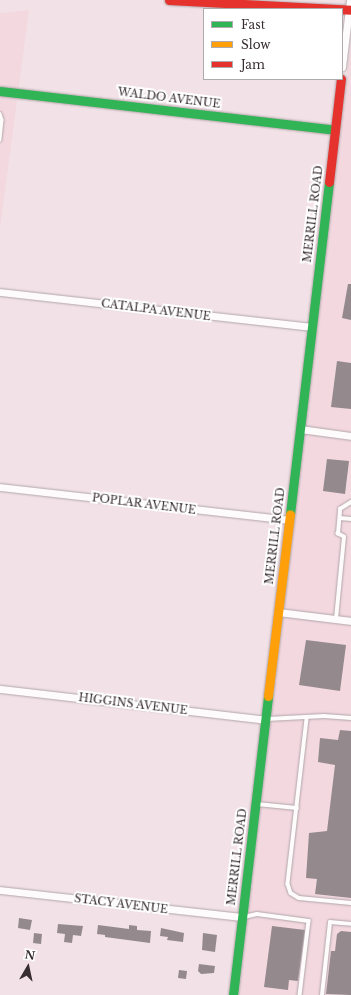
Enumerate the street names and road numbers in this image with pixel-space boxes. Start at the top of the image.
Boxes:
street label: WALDO AVENUE [117,85,221,111]
street label: MERRILL ROAD [300,165,326,263]
street label: CATALPA AVENUE [100,297,212,323]
street label: MERRILL ROAD [262,487,288,585]
street label: POPLAR AVENUE [91,491,197,517]
street label: HIGGINS AVENUE [78,691,188,717]
street label: MERRILL ROAD [224,808,250,906]
street label: STACY AVENUE [73,892,169,916]

